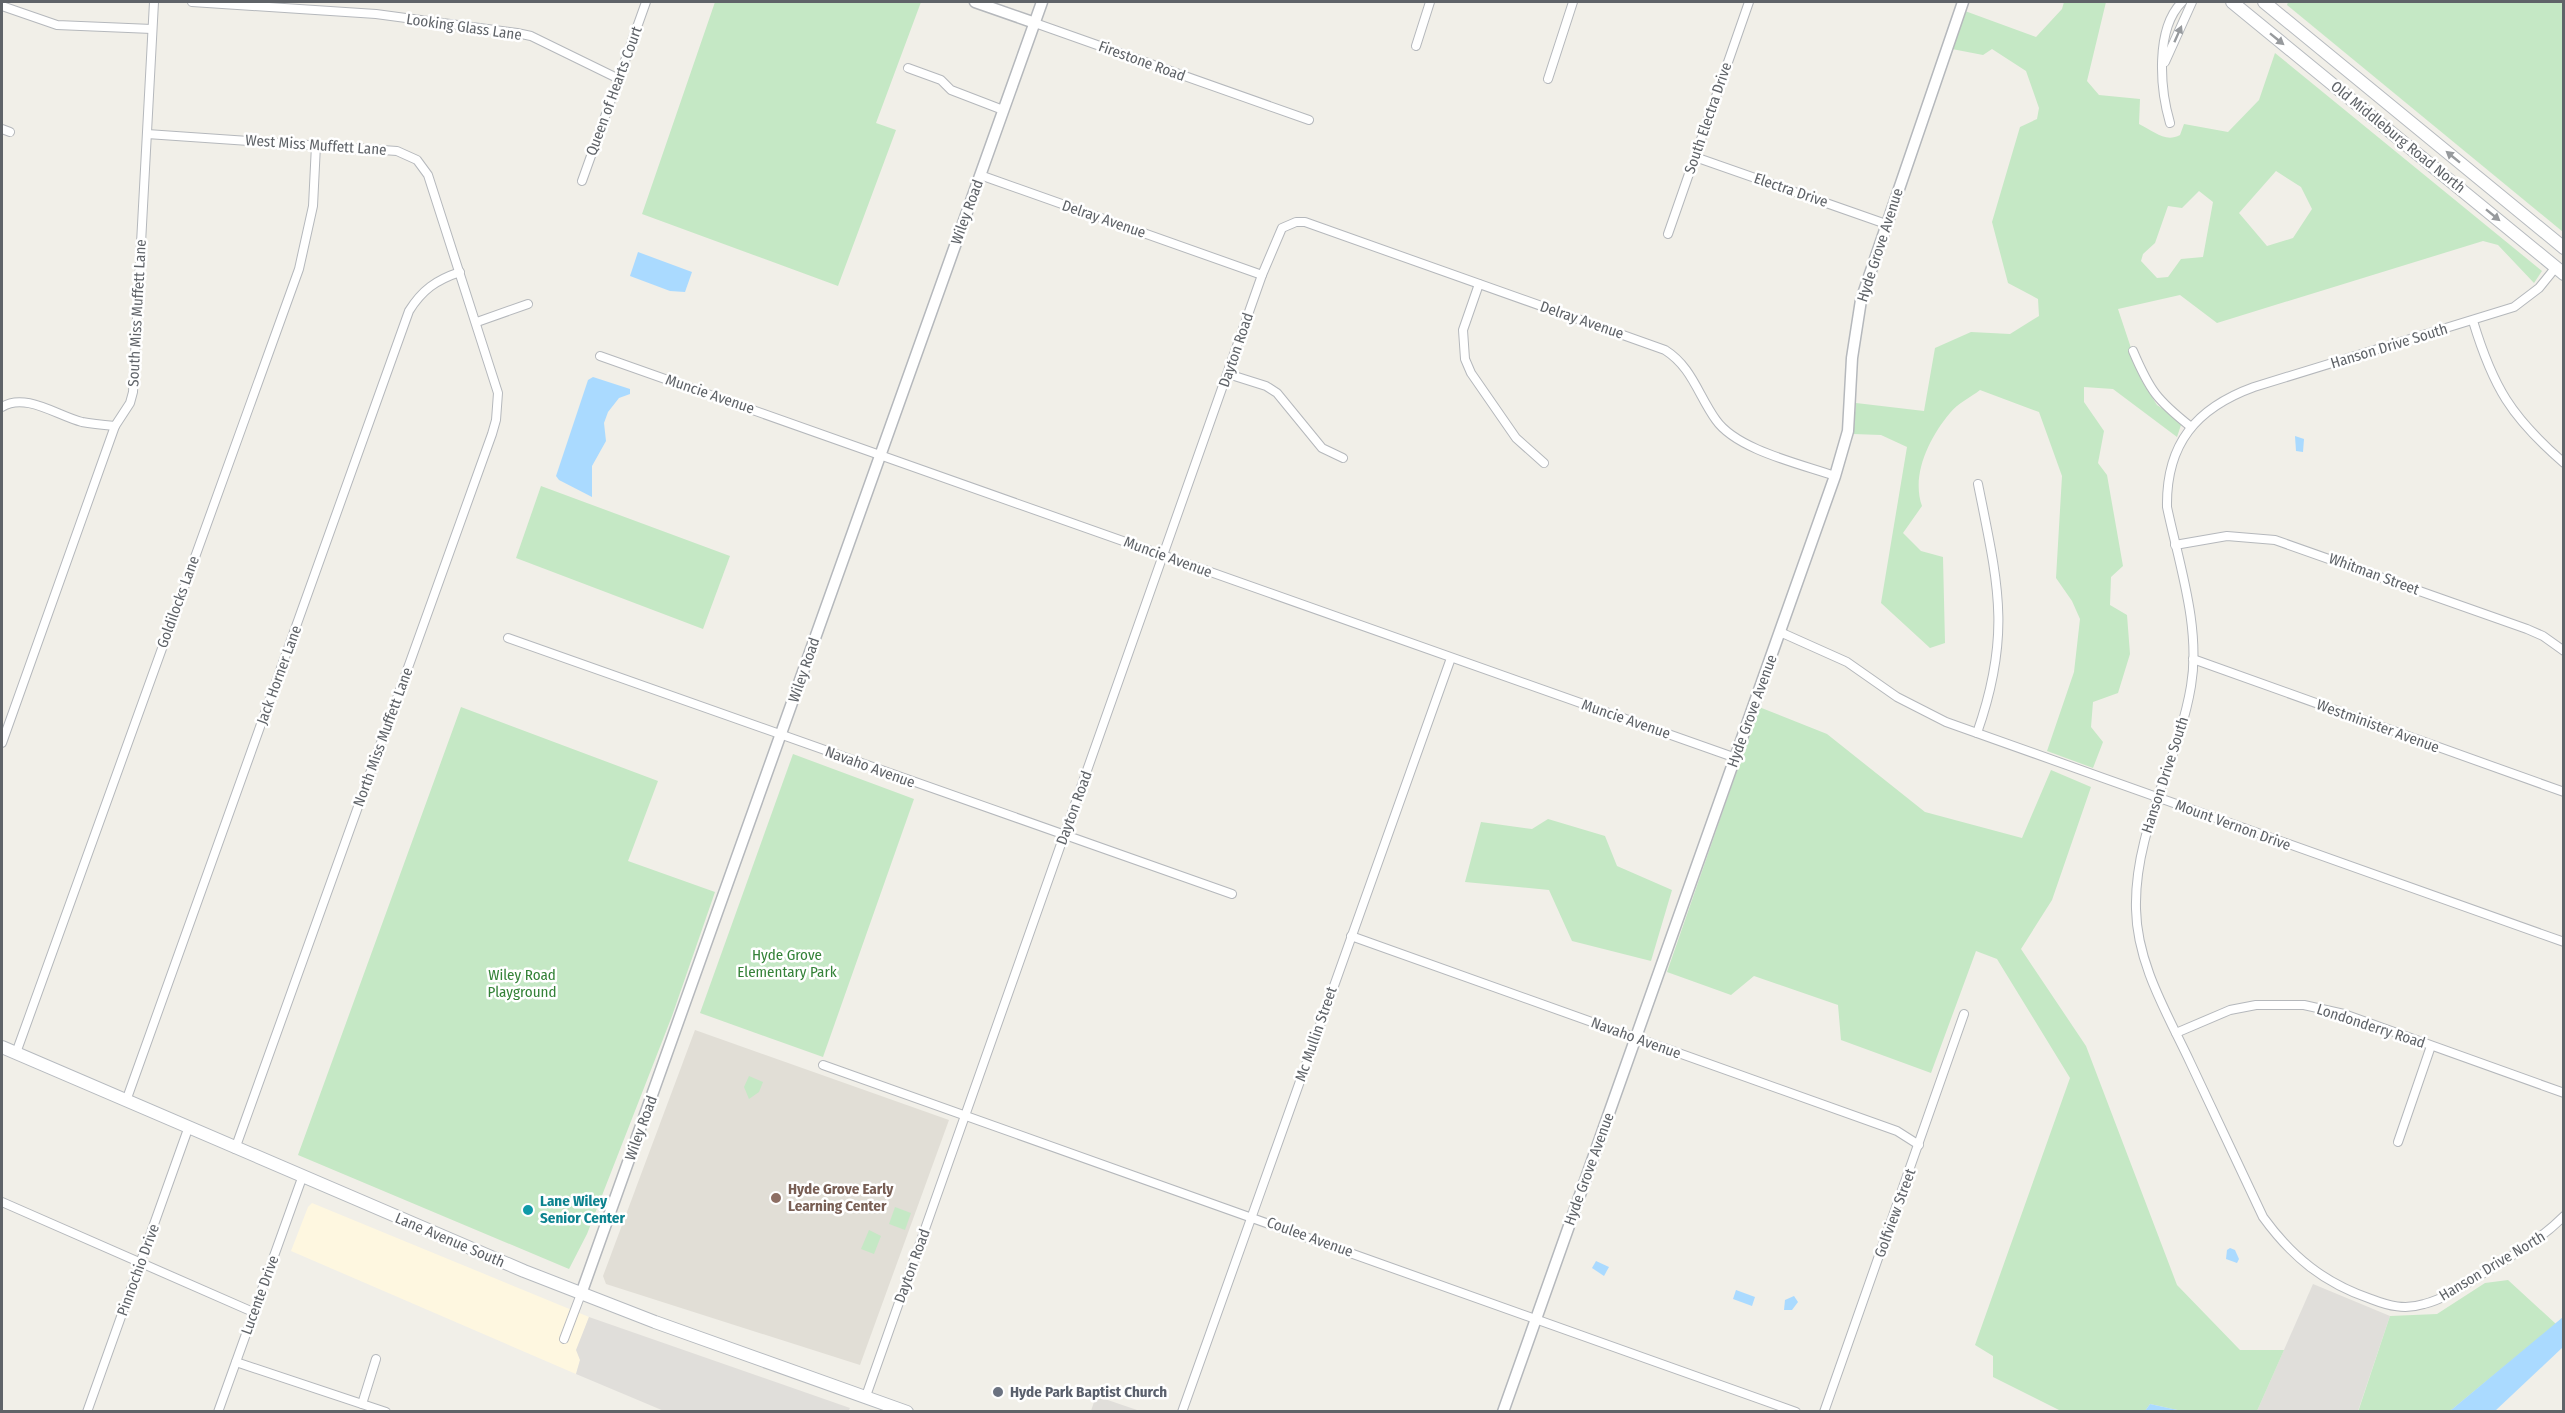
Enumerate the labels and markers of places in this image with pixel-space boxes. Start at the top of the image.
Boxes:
place label: Hyde Grove Early Learning Center [788,1180,894,1215]
marker: Hyde Grove Early Learning Center [769,1191,783,1205]
place label: Lane Wiley Senior Center [540,1192,625,1227]
marker: Lane Wiley Senior Center [521,1203,535,1217]
place label: Hyde Park Baptist Church [1010,1383,1167,1401]
marker: Hyde Park Baptist Church [991,1385,1005,1399]

